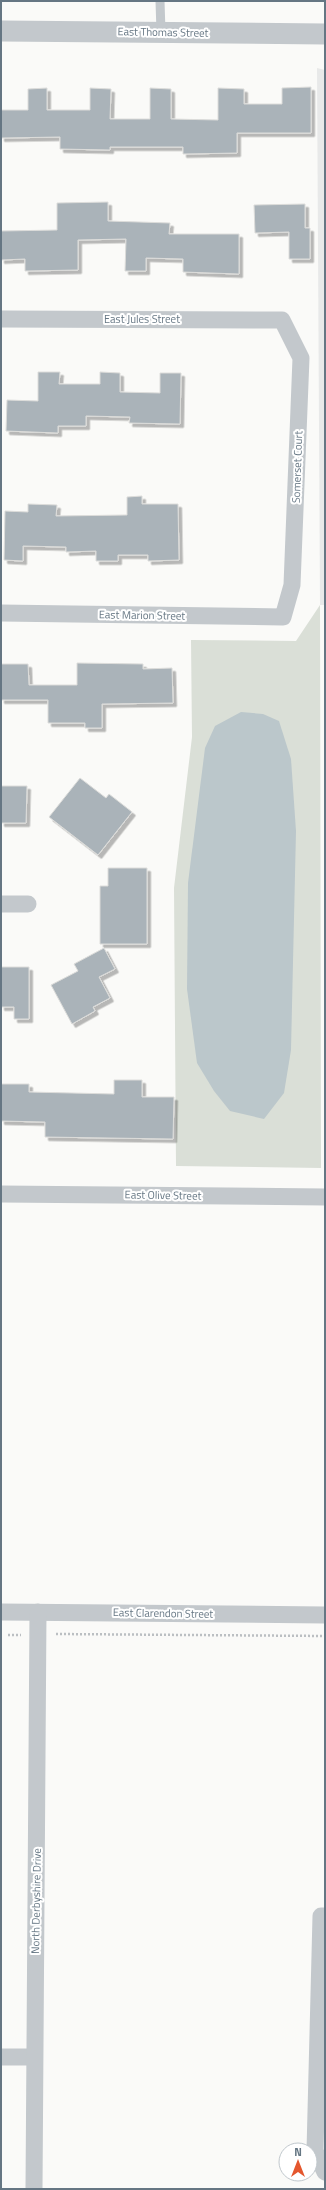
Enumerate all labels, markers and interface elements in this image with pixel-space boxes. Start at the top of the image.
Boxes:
street label: East Thomas Street [117,23,209,41]
street label: East Jules Street [104,311,180,327]
street label: Somerset Court [288,430,306,503]
street label: East Marion Street [99,606,185,624]
street label: East Olive Street [124,1186,202,1204]
street label: East Clarendon Street [113,1604,214,1622]
street label: North Derbyshire Drive [27,1848,45,1954]
north arrow [278,2142,318,2182]
text: N [294,2144,302,2160]

